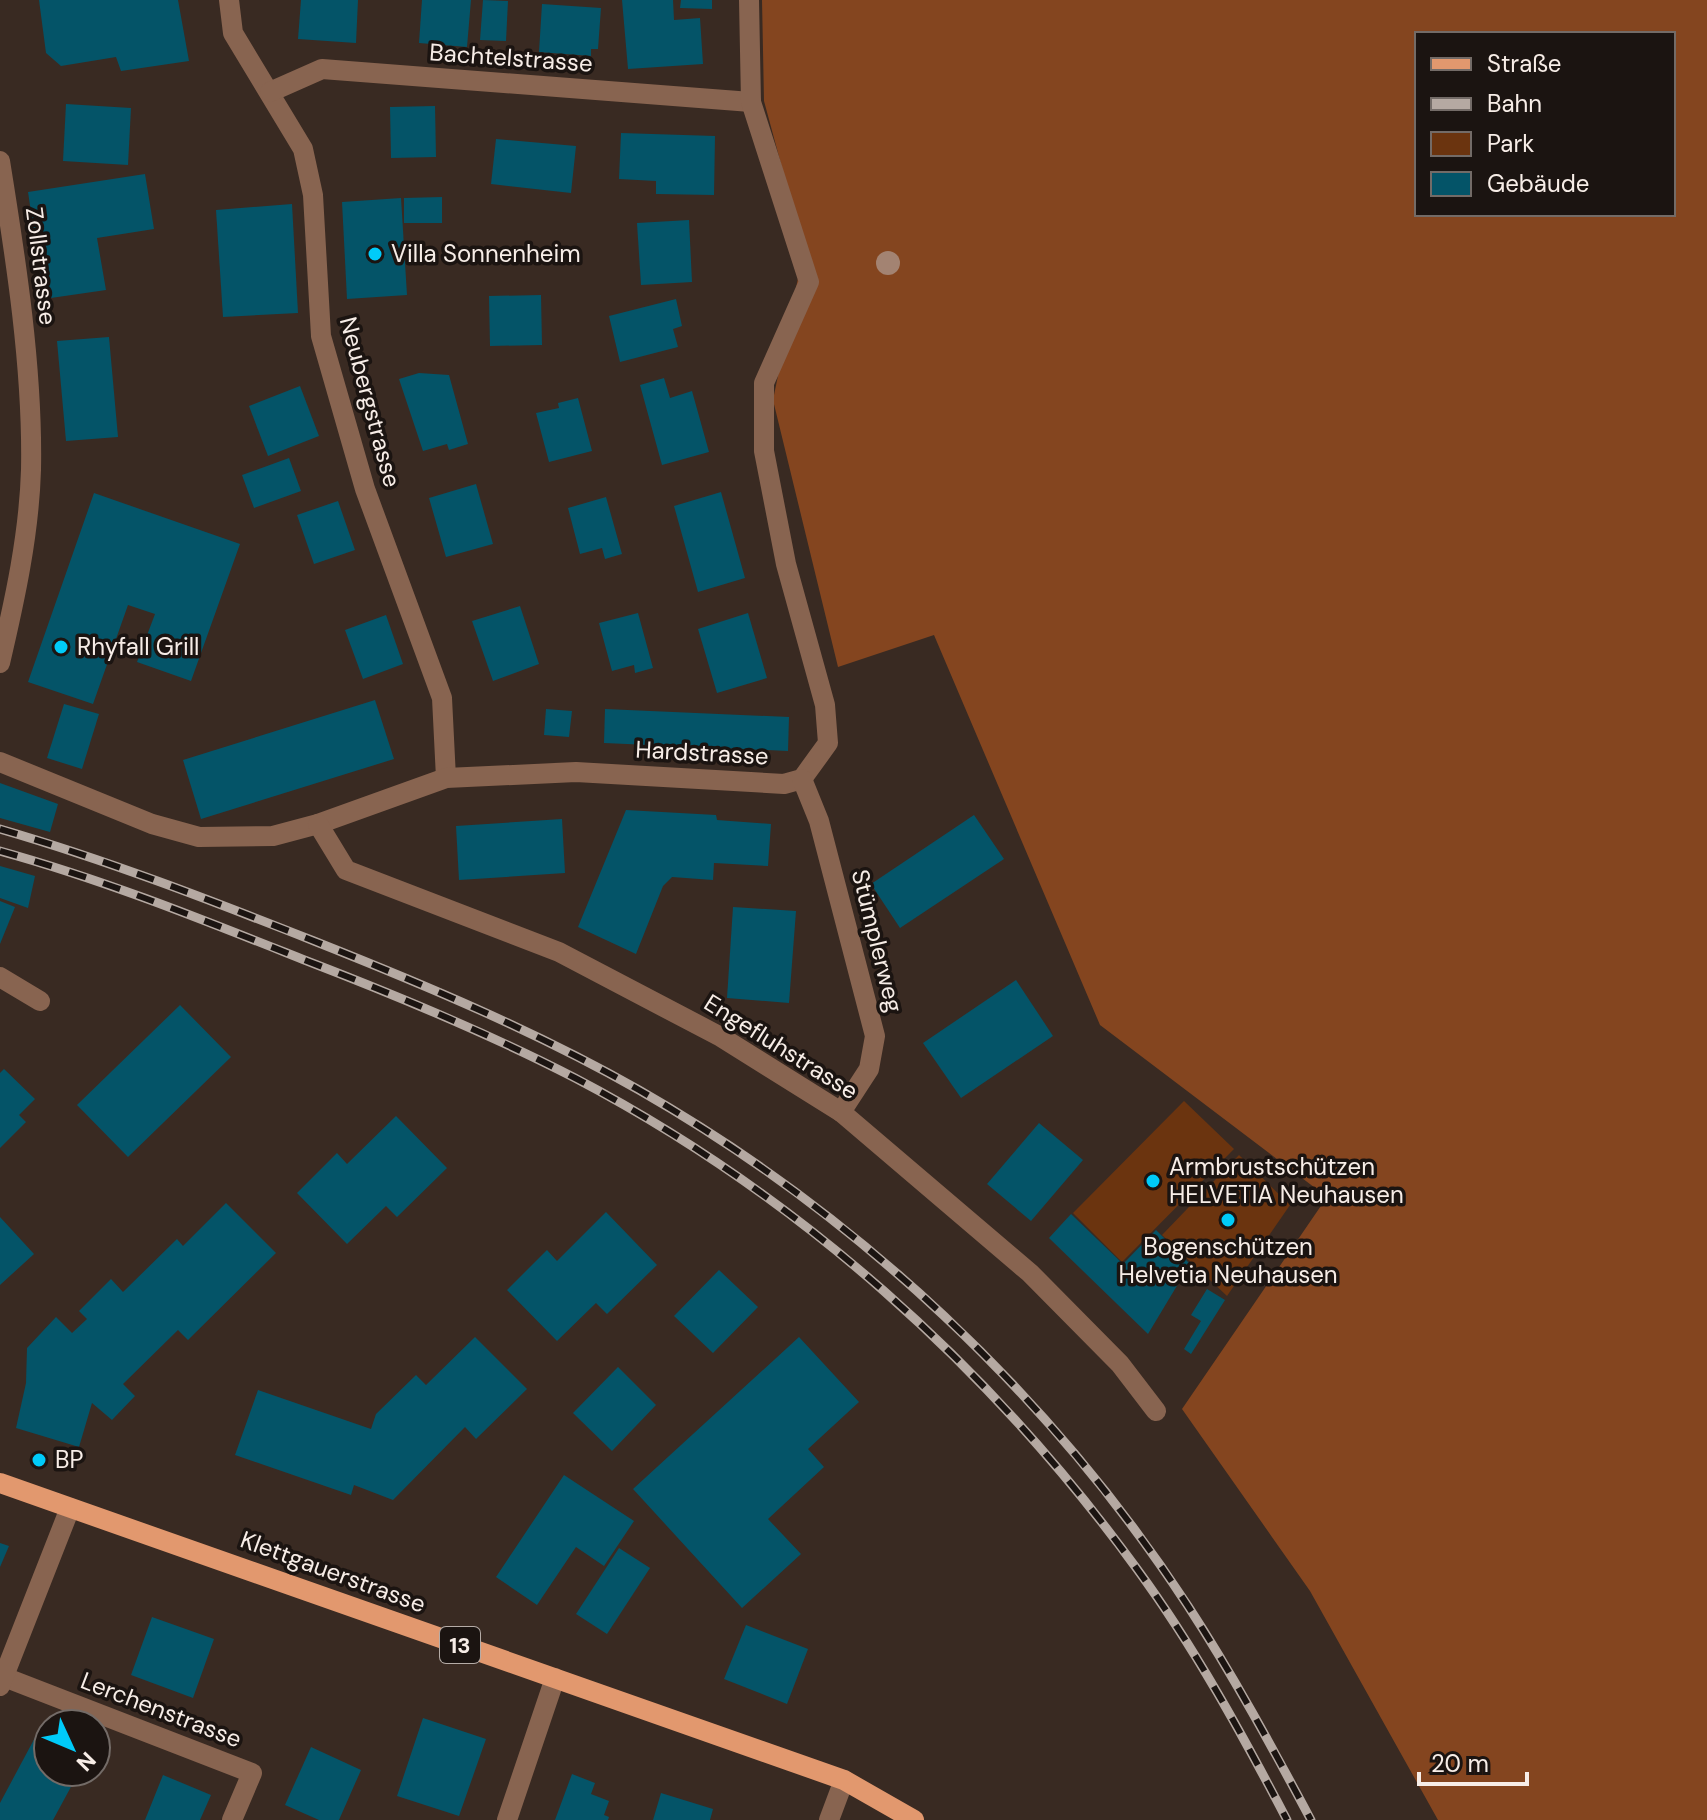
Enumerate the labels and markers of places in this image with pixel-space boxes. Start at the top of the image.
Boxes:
place label: Villa Sonnenheim [391,238,581,269]
marker: Villa Sonnenheim [366,245,384,263]
place label: Rhyfall Grill [77,631,199,662]
marker: Rhyfall Grill [52,638,70,656]
place label: Armbrustschützen HELVETIA Neuhausen [1169,1151,1404,1210]
marker: Armbrustschützen HELVETIA Neuhausen [1144,1172,1162,1190]
marker: Bogenschützen Helvetia Neuhausen [1219,1211,1237,1229]
place label: Bogenschützen Helvetia Neuhausen [1118,1231,1338,1290]
place label: BP [55,1444,83,1475]
marker: BP [30,1451,48,1469]

